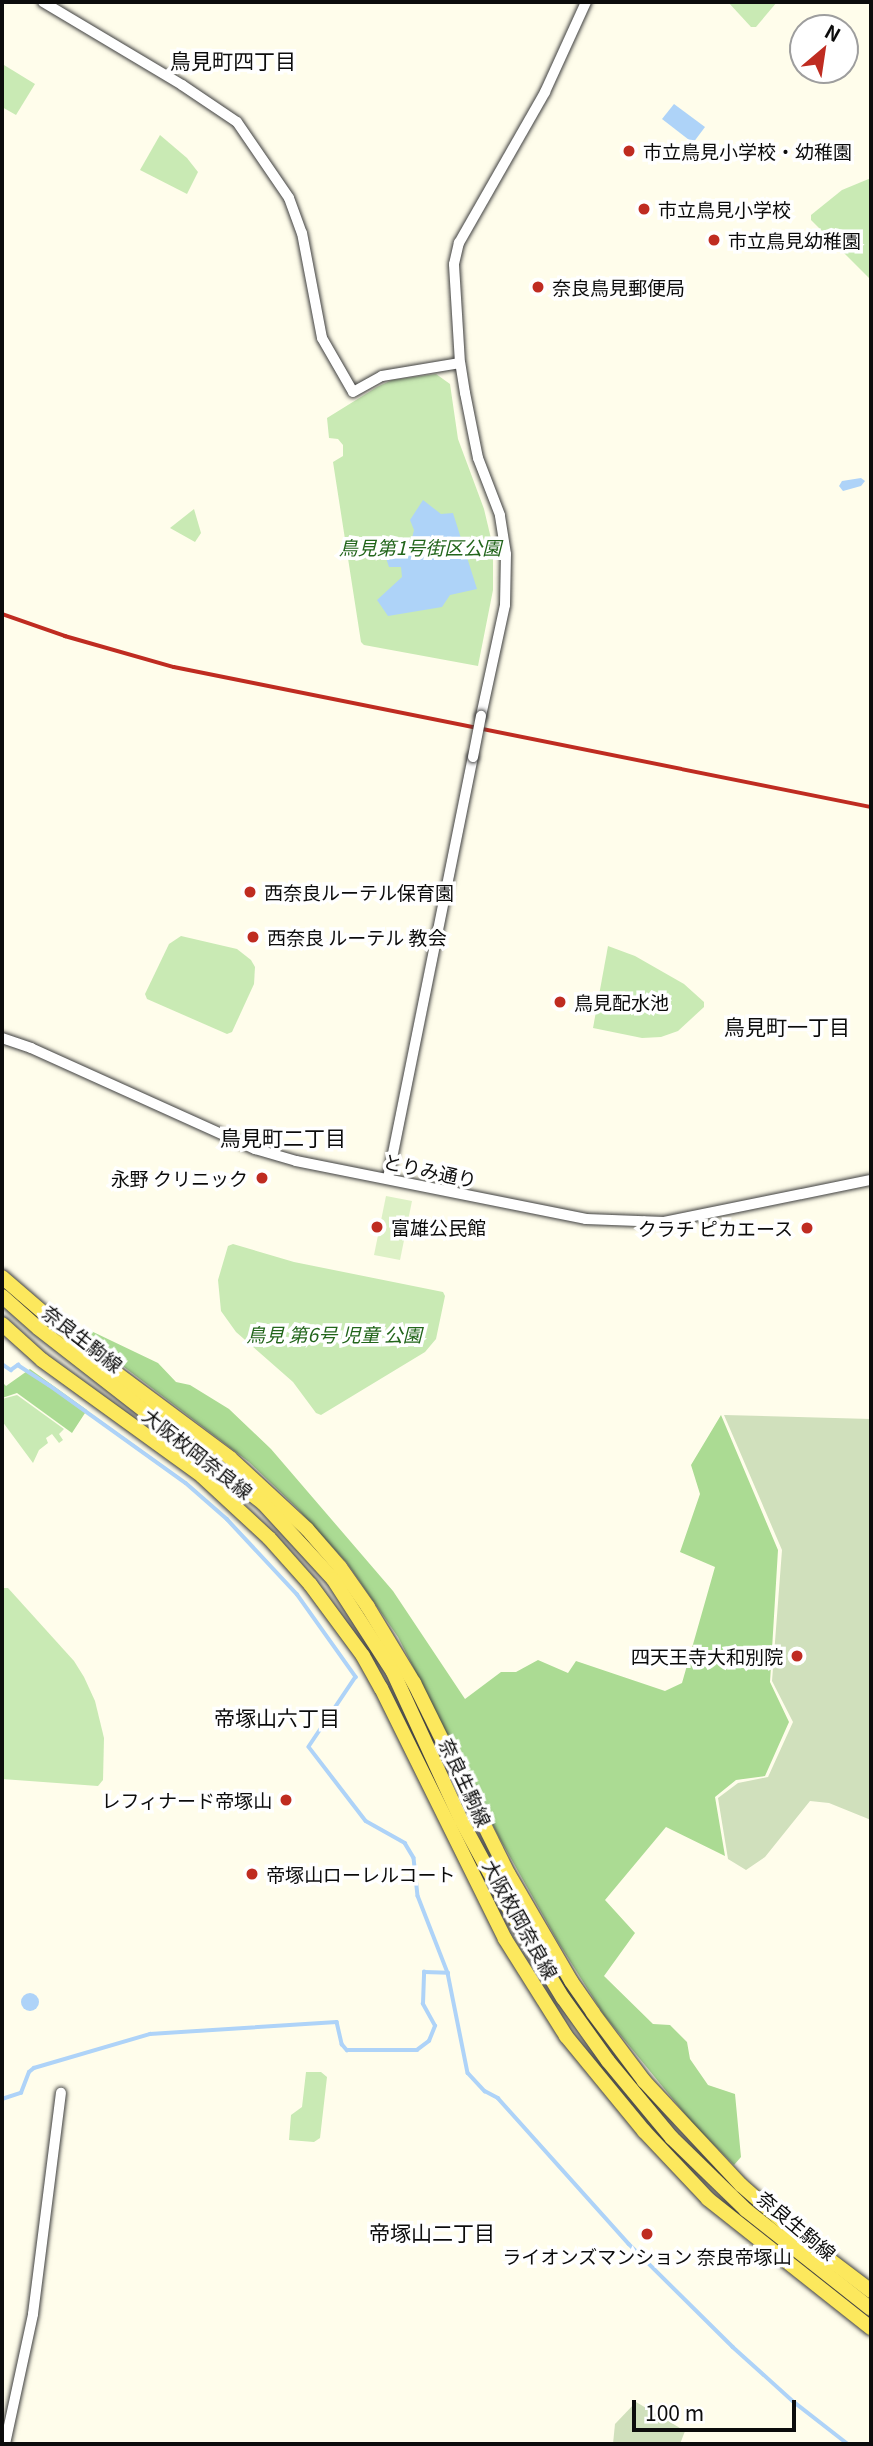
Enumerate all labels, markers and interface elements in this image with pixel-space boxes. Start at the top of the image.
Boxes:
north arrow [789,14,859,84]
text: N [821,17,846,47]
district label: 鳥見町四丁目 [170,47,296,73]
place label: 市立鳥見小学校・幼稚園 [643,140,852,162]
marker: 市立鳥見小学校・幼稚園 [621,143,637,159]
place label: 市立鳥見小学校 [658,198,791,220]
marker: 市立鳥見小学校 [636,201,652,217]
place label: 市立鳥見幼稚園 [728,229,861,251]
marker: 市立鳥見幼稚園 [706,232,722,248]
place label: 奈良鳥見郵便局 [552,276,685,298]
marker: 奈良鳥見郵便局 [530,279,546,295]
park label: 鳥見第1号街区公園 [339,536,501,558]
place label: 西奈良ルーテル保育園 [264,881,454,903]
marker: 西奈良ルーテル保育園 [242,884,258,900]
place label: 西奈良 ルーテル 教会 [267,926,447,948]
marker: 西奈良 ルーテル 教会 [245,929,261,945]
place label: 鳥見配水池 [574,991,669,1013]
marker: 鳥見配水池 [552,994,568,1010]
district label: 鳥見町一丁目 [724,1013,850,1039]
district label: 鳥見町二丁目 [220,1124,346,1150]
street label: とりみ通り [381,1149,479,1191]
place label: 永野 クリニック [111,1167,248,1189]
marker: 永野 クリニック [254,1170,270,1186]
place label: 富雄公民館 [391,1216,486,1238]
place label: クラチ ピカエース [637,1217,793,1239]
marker: 富雄公民館 [369,1219,385,1235]
marker: クラチ ピカエース [799,1220,815,1236]
street label: 奈良生駒線 [39,1300,127,1376]
park label: 鳥見 第6号 児童 公園 [246,1323,422,1345]
street label: 大阪枚岡奈良線 [139,1403,257,1503]
place label: 四天王寺大和別院 [631,1645,783,1667]
marker: 四天王寺大和別院 [789,1648,805,1664]
district label: 帝塚山六丁目 [214,1704,340,1730]
street label: 奈良生駒線 [436,1734,496,1830]
place label: レフィナード帝塚山 [101,1789,272,1811]
marker: レフィナード帝塚山 [278,1792,294,1808]
street label: 大阪枚岡奈良線 [479,1855,563,1983]
place label: 帝塚山ローレルコート [266,1863,456,1885]
marker: 帝塚山ローレルコート [244,1866,260,1882]
street label: 奈良生駒線 [753,2186,841,2264]
district label: 帝塚山二丁目 [369,2219,495,2245]
marker: ライオンズマンション 奈良帝塚山 [639,2226,655,2242]
place label: ライオンズマンション 奈良帝塚山 [502,2245,792,2267]
scale bar [635,2386,800,2430]
text: 100 m [645,2397,704,2427]

